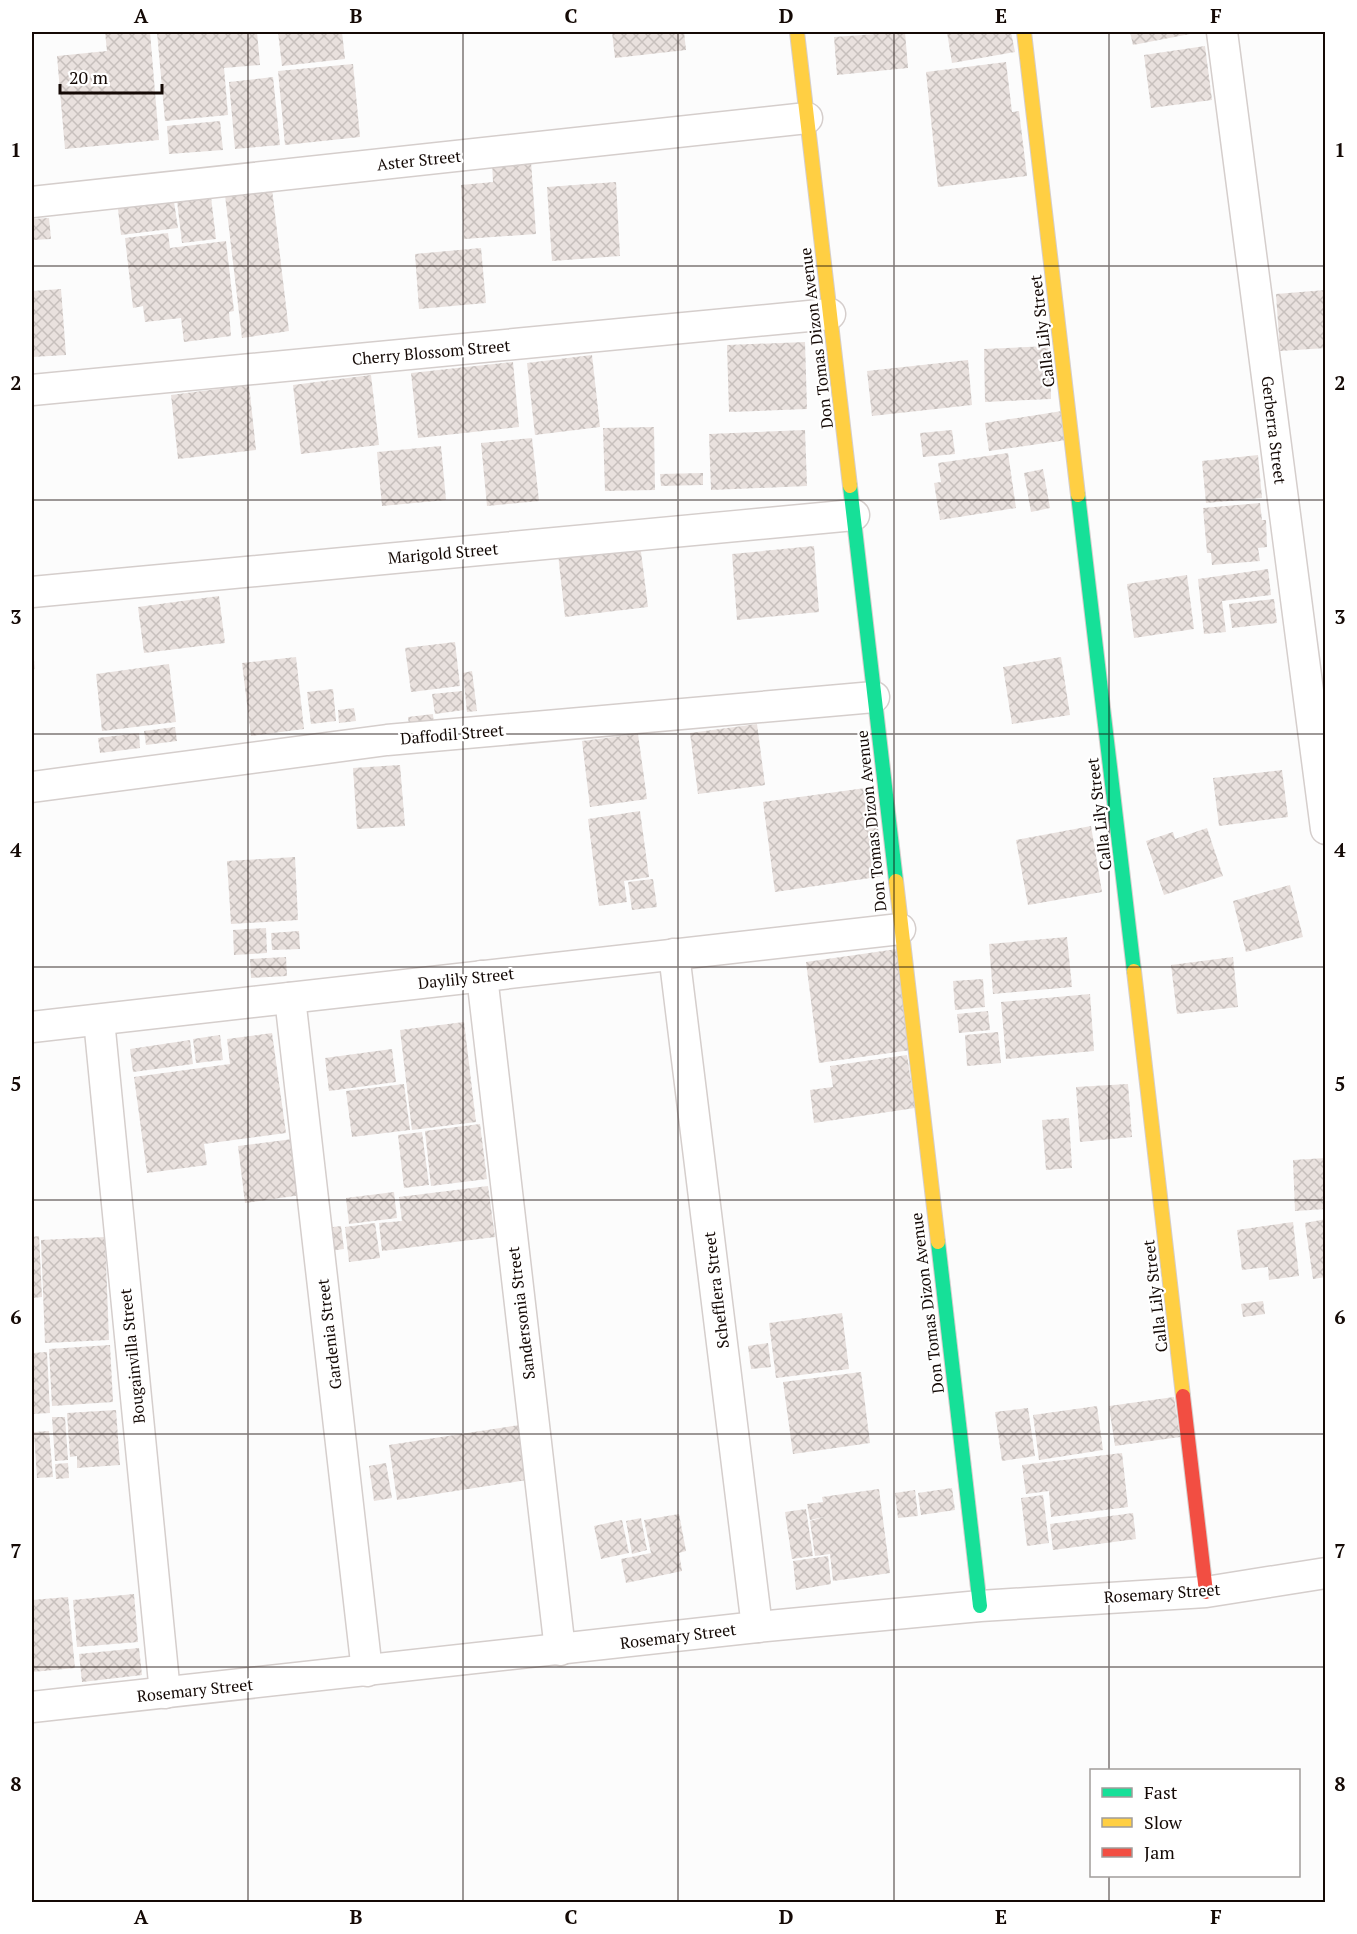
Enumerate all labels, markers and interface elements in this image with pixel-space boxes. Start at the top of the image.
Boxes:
text: A [134,2,149,29]
text: B [350,2,363,29]
text: C [564,2,578,29]
text: D [779,2,793,29]
text: E [995,2,1007,29]
text: F [1210,2,1222,29]
scale bar [60,57,162,95]
text: 20 m [69,65,109,89]
text: 1 [10,136,22,163]
text: 1 [1334,136,1346,163]
street label: Aster Street [376,145,462,175]
street label: Don Tomas Dizon Avenue [794,246,838,430]
street label: Calla Lily Street [1024,273,1060,388]
street label: Cherry Blossom Street [351,334,511,370]
text: 2 [10,369,22,396]
text: 2 [1334,369,1346,396]
street label: Gerberra Street [1256,375,1292,485]
street label: Marigold Street [387,537,499,569]
text: 3 [10,603,22,630]
text: 3 [1334,603,1346,630]
street label: Daffodil Street [399,719,505,749]
street label: Don Tomas Dizon Avenue [851,729,891,913]
street label: Calla Lily Street [1081,756,1117,871]
text: 4 [10,836,22,863]
text: 4 [1334,836,1346,863]
street label: Daylily Street [417,962,515,994]
text: 5 [10,1070,22,1097]
text: 5 [1334,1070,1346,1097]
street label: Don Tomas Dizon Avenue [905,1211,949,1395]
street label: Schefflera Street [698,1230,734,1350]
street label: Calla Lily Street [1137,1238,1173,1353]
street label: Sandersonia Street [502,1245,540,1381]
street label: Gardenia Street [311,1277,347,1390]
street label: Bougainvilla Street [114,1287,150,1425]
text: 6 [10,1303,22,1330]
text: 6 [1334,1303,1346,1330]
text: 7 [10,1537,22,1564]
text: 7 [1334,1537,1346,1564]
street label: Rosemary Street [1103,1578,1221,1608]
street label: Rosemary Street [619,1618,737,1654]
street label: Rosemary Street [136,1673,254,1707]
legend [1090,1769,1300,1877]
text: 8 [10,1770,22,1797]
text: 8 [1334,1770,1346,1797]
text: Fast [1144,1780,1178,1804]
text: Slow [1144,1810,1183,1834]
text: Jam [1144,1840,1175,1864]
text: A [134,1903,149,1930]
text: B [350,1903,363,1930]
text: C [564,1903,578,1930]
text: D [779,1903,793,1930]
text: E [995,1903,1007,1930]
text: F [1210,1903,1222,1930]

